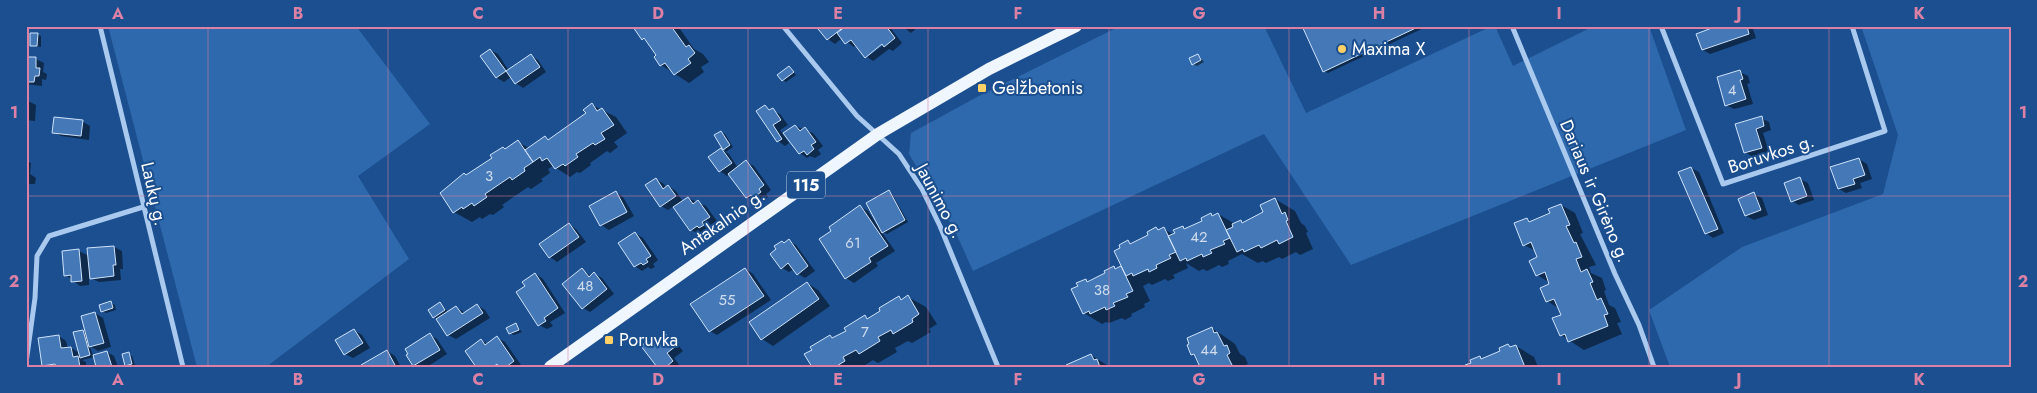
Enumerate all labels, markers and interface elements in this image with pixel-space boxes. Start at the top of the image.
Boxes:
text: A [111,2,124,25]
text: B [293,2,303,25]
text: C [472,2,484,25]
text: D [652,2,664,25]
text: E [833,2,843,25]
text: F [1014,2,1022,25]
text: G [1192,2,1206,25]
text: H [1373,2,1385,25]
text: I [1556,2,1562,25]
text: J [1733,2,1742,25]
text: K [1913,2,1925,25]
place label: Maxima X [1352,36,1426,62]
marker: Maxima X [1336,43,1348,55]
place label: Gelžbetonis [992,75,1083,101]
house number: 4 [1728,79,1737,101]
marker: Gelžbetonis [976,82,988,94]
text: 1 [10,101,18,124]
text: 1 [2019,101,2027,124]
street label: Dariaus ir Girėno g. [1553,116,1637,266]
street label: Boruvkos g. [1725,128,1817,180]
street label: Jaunimo g. [908,157,971,243]
street label: Laukų g. [134,160,174,228]
house number: 3 [485,165,493,187]
road number: 115 [787,172,825,198]
street label: Antakalnio g. [674,183,770,261]
house number: 42 [1190,226,1208,248]
house number: 61 [845,232,861,254]
text: 2 [9,270,19,293]
text: 2 [2018,270,2028,293]
house number: 48 [577,275,593,297]
house number: 38 [1094,279,1110,301]
house number: 55 [719,289,735,311]
house number: 7 [861,321,869,343]
place label: Poruvka [619,327,678,353]
marker: Poruvka [603,334,615,346]
house number: 44 [1200,339,1218,361]
text: A [111,368,124,391]
text: B [293,368,303,391]
text: C [472,368,484,391]
text: D [652,368,664,391]
text: E [833,368,843,391]
text: F [1014,368,1022,391]
text: G [1192,368,1206,391]
text: H [1373,368,1385,391]
text: I [1556,368,1562,391]
text: J [1733,368,1742,391]
text: K [1913,368,1925,391]

